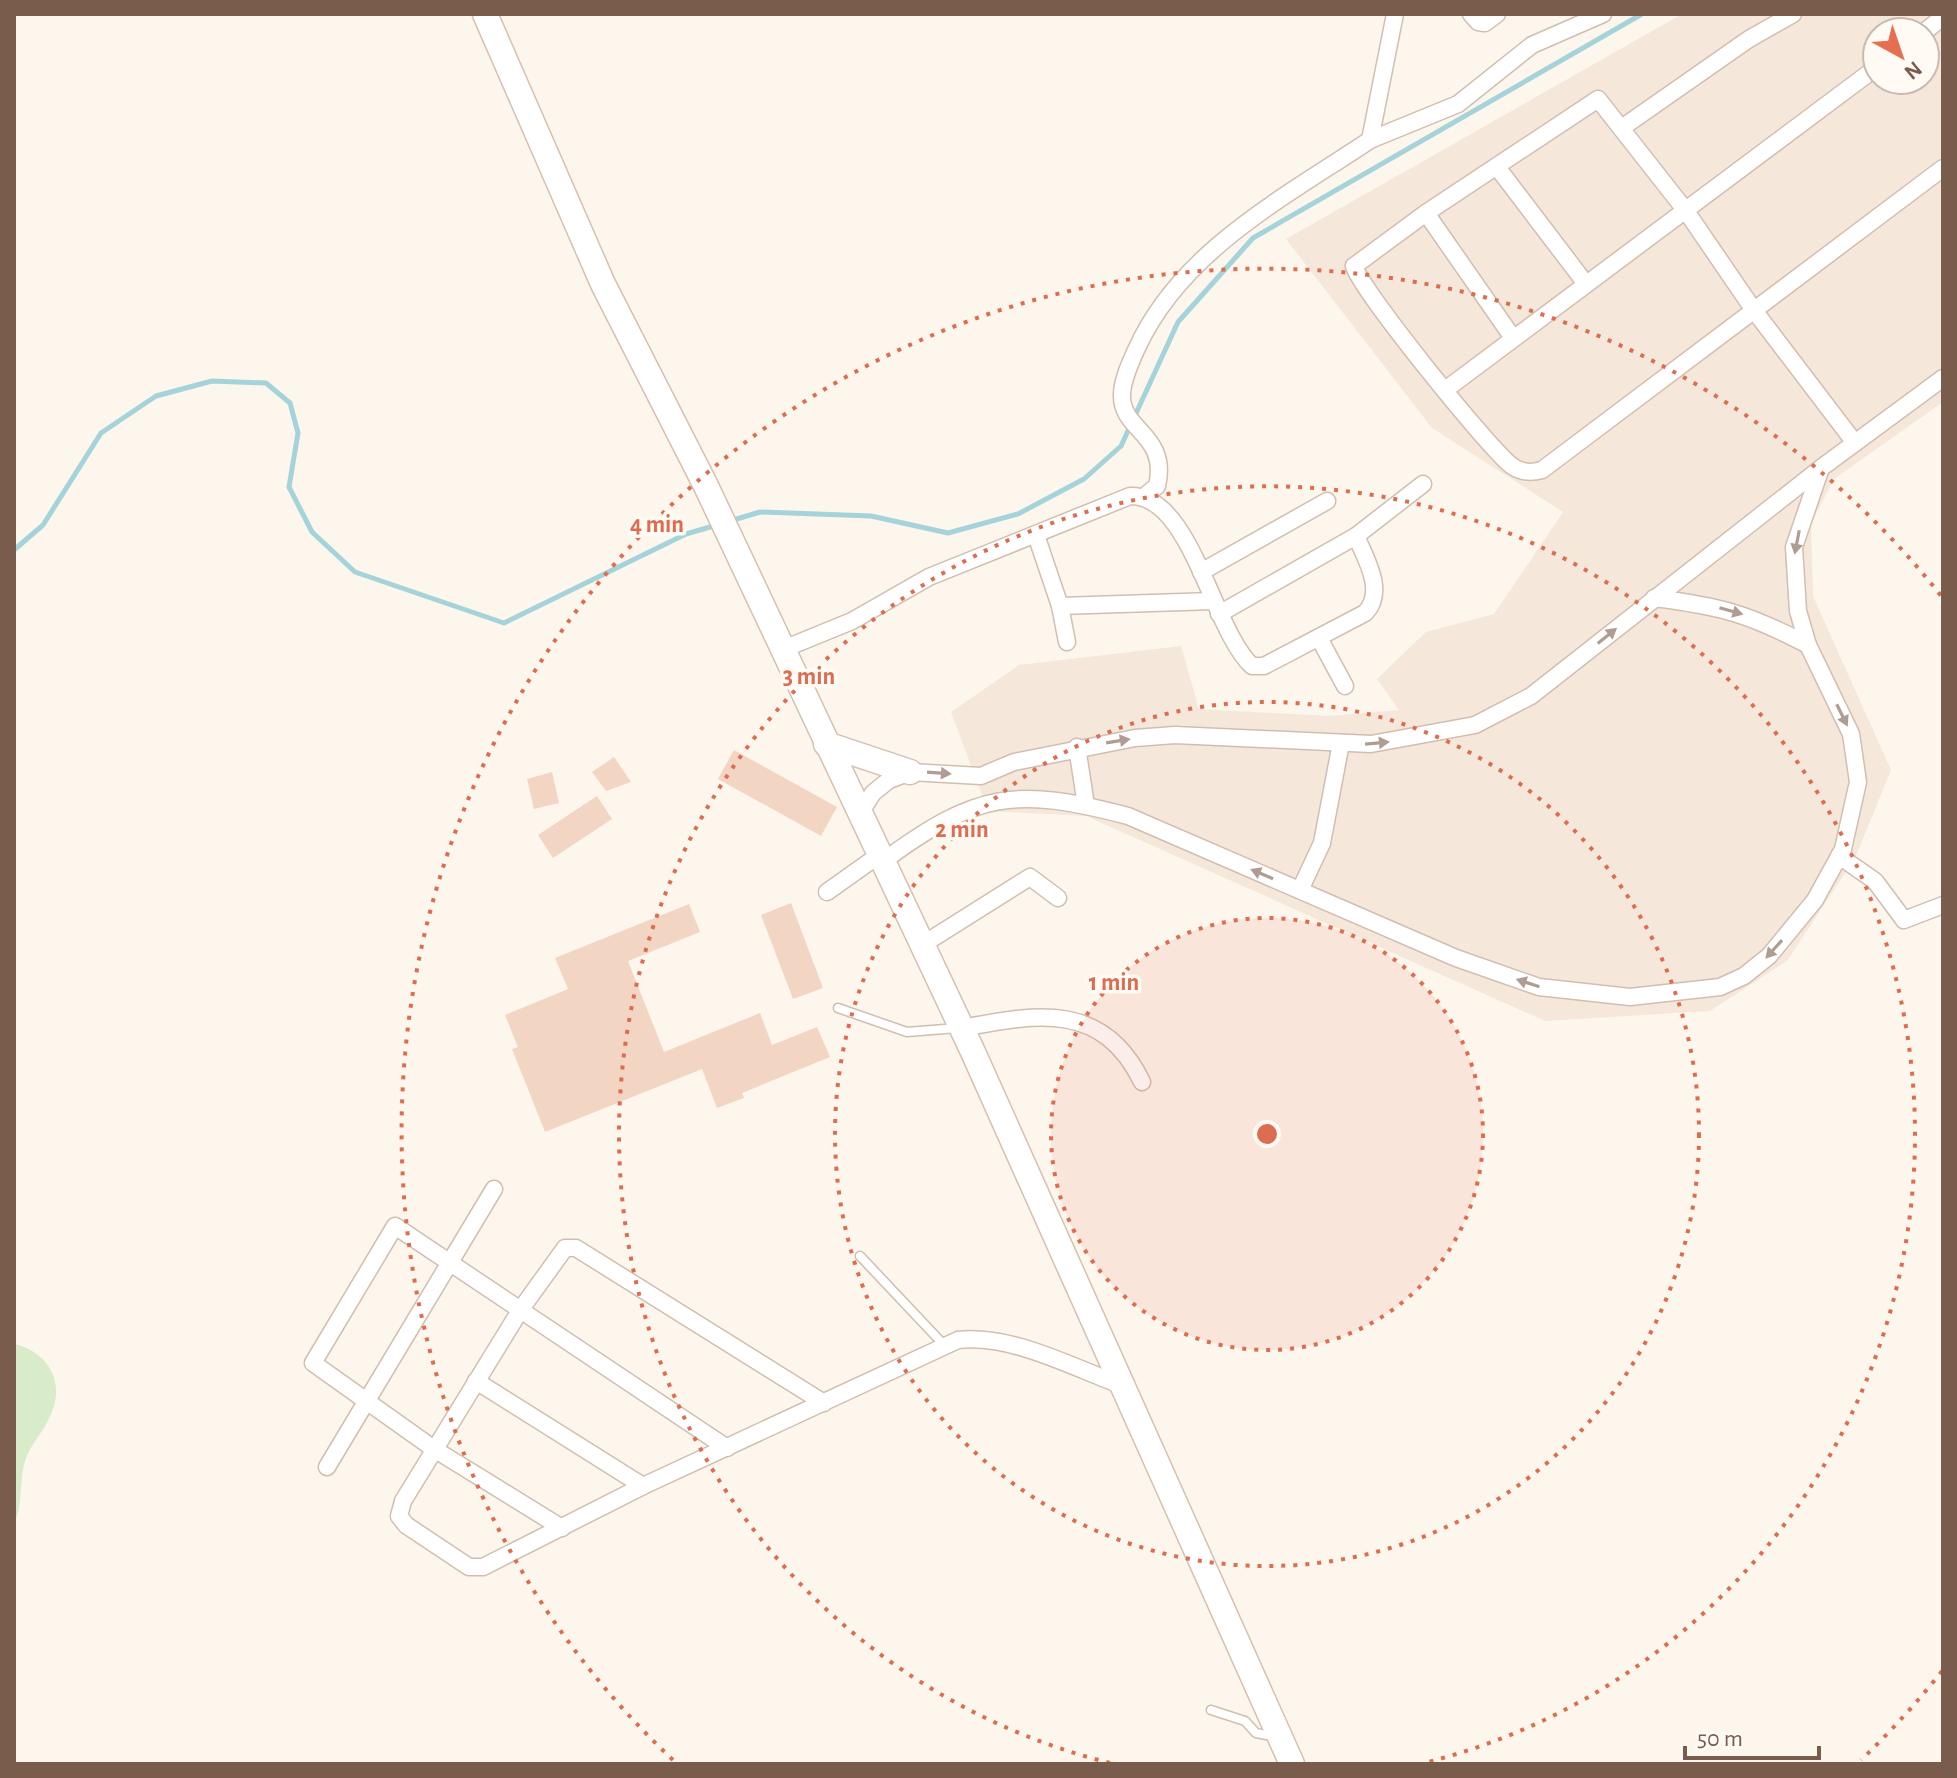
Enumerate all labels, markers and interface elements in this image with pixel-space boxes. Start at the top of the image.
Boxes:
north arrow [1861,16,1941,96]
text: N [1900,57,1926,84]
text: 4 min [630,513,684,537]
one-way arrow [1790,529,1802,554]
one-way arrow [1718,605,1743,617]
one-way arrow [1597,628,1617,644]
text: 3 min [783,665,835,689]
one-way arrow [1835,704,1849,727]
one-way arrow [1106,734,1131,747]
one-way arrow [1365,736,1390,749]
one-way arrow [927,767,952,780]
text: 2 min [935,818,989,842]
one-way arrow [1250,867,1274,880]
one-way arrow [1765,939,1783,958]
text: 1 min [1089,971,1139,995]
one-way arrow [1516,977,1540,989]
centre of rings [1253,1120,1281,1148]
scale bar [1685,1710,1819,1760]
text: 50 m [1697,1727,1743,1751]

